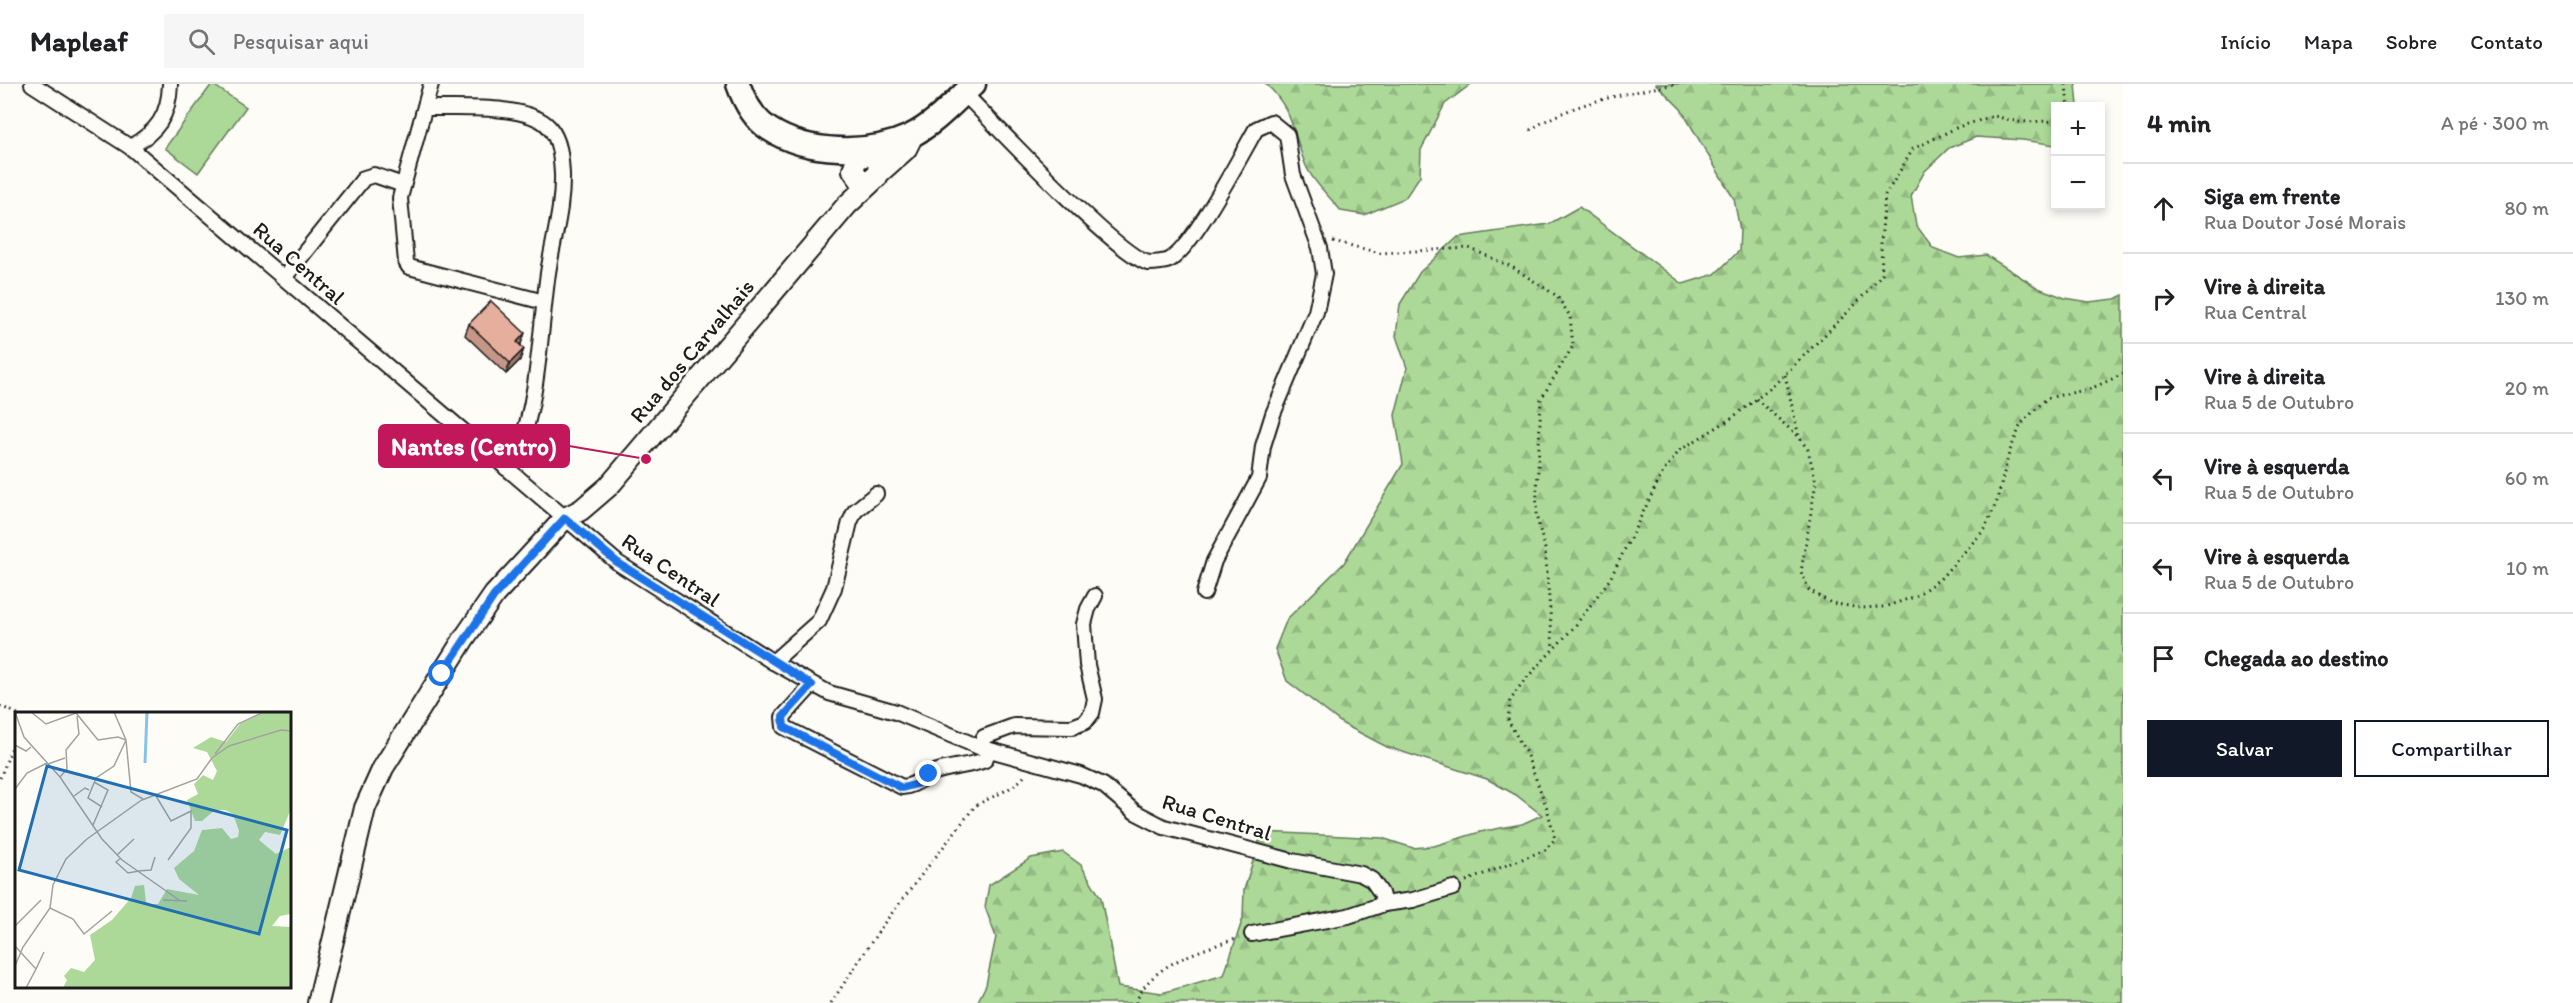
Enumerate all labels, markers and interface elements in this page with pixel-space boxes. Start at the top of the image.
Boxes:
search box [164,14,584,68]
text: Mapleaf [30,24,128,58]
icon: search [185,25,218,58]
text: Pesquisar aqui [233,28,369,55]
text: Início [2220,29,2271,54]
text: Mapa [2304,29,2353,54]
text: Sobre [2386,29,2437,54]
text: Contato [2470,29,2543,54]
map controls [2051,102,2105,210]
button: + [2051,102,2105,156]
text: 4 min [2147,107,2211,139]
text: A pé · 300 m [2441,111,2549,135]
button: − [2051,156,2105,210]
text: Siga em frente [2204,183,2340,210]
icon: ahead [2147,192,2180,225]
text: 80 m [2504,196,2549,220]
text: Rua Doutor José Morais [2204,210,2406,234]
street label: Rua Central [247,216,351,310]
text: Vire à direita [2204,273,2325,300]
street label: Rua dos Carvalhais [624,274,760,428]
icon: right [2147,282,2180,315]
text: 130 m [2495,286,2549,310]
text: Rua Central [2204,300,2307,324]
text: Vire à direita [2204,363,2325,390]
icon: right [2147,372,2180,405]
text: 20 m [2505,376,2549,400]
text: Rua 5 de Outubro [2204,390,2354,414]
callout: Nantes (Centro) [379,425,569,467]
text: Nantes (Centro) [391,432,557,462]
text: Vire à esquerda [2204,453,2349,480]
icon: left [2147,462,2180,495]
text: 60 m [2505,466,2549,490]
text: Rua 5 de Outubro [2204,480,2354,504]
street label: Rua Central [617,527,725,613]
text: Vire à esquerda [2204,543,2349,570]
icon: left [2147,552,2180,585]
text: 10 m [2506,556,2549,580]
text: Rua 5 de Outubro [2204,570,2354,594]
icon: arrive [2147,642,2180,675]
text: Chegada ao destino [2204,645,2388,672]
route start [428,660,454,686]
inset map [15,712,291,988]
button: Salvar [2147,720,2342,777]
button: Compartilhar [2354,720,2549,777]
route end [915,760,941,786]
street label: Rua Central [1159,788,1275,846]

